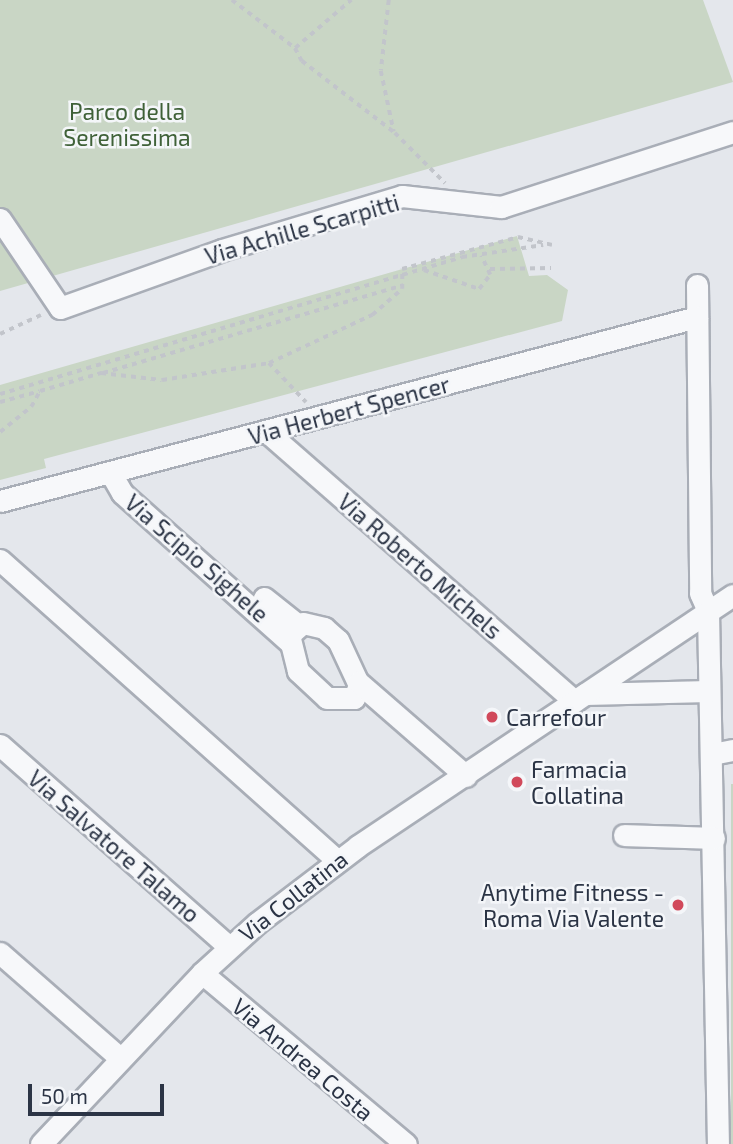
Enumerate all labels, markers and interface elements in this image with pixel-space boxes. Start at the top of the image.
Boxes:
park label: Parco della Serenissima [63,97,191,151]
street label: Via Achille Scarpitti [201,188,403,270]
street label: Via Herbert Spencer [245,370,453,450]
street label: Via Roberto Michels [333,487,507,645]
street label: Via Scipio Sighele [120,488,274,628]
place label: Carrefour [506,703,606,731]
marker: Carrefour [484,709,500,725]
place label: Farmacia Collatina [531,755,627,809]
street label: Via Salvatore Talamo [22,764,206,928]
marker: Farmacia Collatina [509,774,525,790]
street label: Via Collatina [233,845,353,947]
place label: Anytime Fitness - Roma Via Valente [481,878,664,932]
marker: Anytime Fitness - Roma Via Valente [670,897,686,913]
street label: Via Andrea Costa [226,992,380,1126]
scale bar [32,1070,168,1114]
text: 50 m [41,1083,88,1108]

